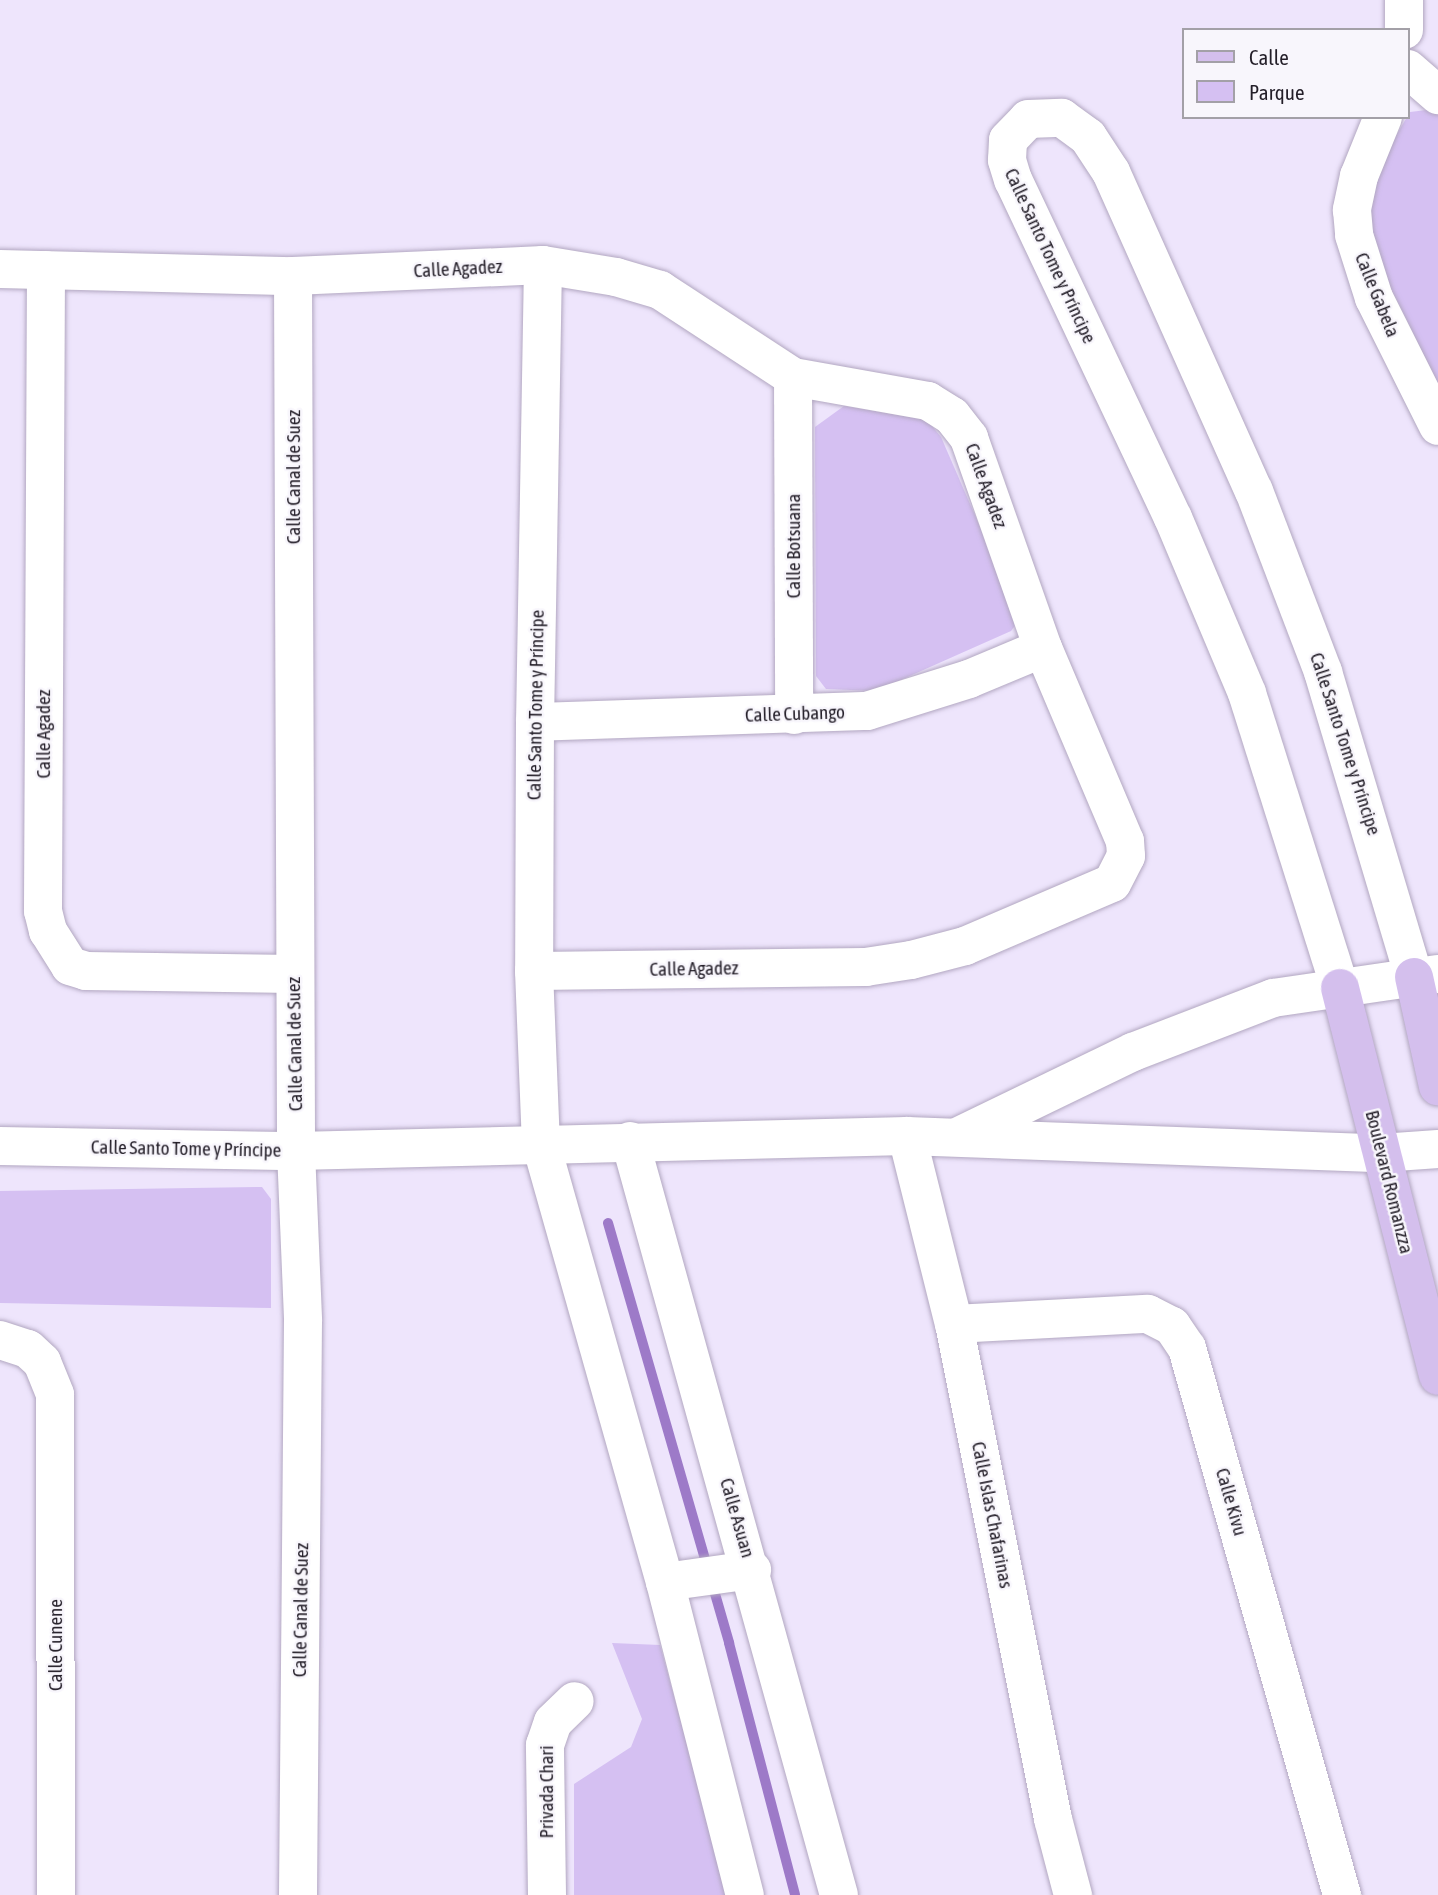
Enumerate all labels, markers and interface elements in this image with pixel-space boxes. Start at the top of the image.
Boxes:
legend [1182,28,1410,119]
text: Calle [1249,45,1289,69]
text: Parque [1249,80,1304,104]
street label: Calle Santo Tome y Príncipe [999,165,1101,347]
street label: Calle Gabela [1350,250,1404,340]
street label: Calle Agadez [413,255,503,283]
street label: Calle Canal de Suez [283,410,305,544]
street label: Calle Agadez [960,440,1012,532]
street label: Calle Botsuana [783,494,805,598]
street label: Calle Santo Tome y Príncipe [523,610,549,800]
street label: Calle Santo Tome y Príncipe [1305,650,1385,838]
street label: Calle Agadez [33,690,55,778]
street label: Calle Cubango [745,701,845,727]
street label: Calle Agadez [649,957,739,981]
street label: Calle Canal de Suez [282,977,308,1111]
street label: Boulevard Romanzza [1360,1108,1418,1256]
street label: Calle Santo Tome y Príncipe [91,1136,281,1162]
street label: Calle Islas Chafarinas [967,1440,1017,1590]
street label: Calle Kivu [1211,1466,1251,1538]
street label: Calle Asuan [715,1476,759,1560]
street label: Calle Canal de Suez [288,1543,314,1677]
street label: Calle Cunene [45,1599,67,1691]
street label: Privada Chari [536,1746,558,1838]

